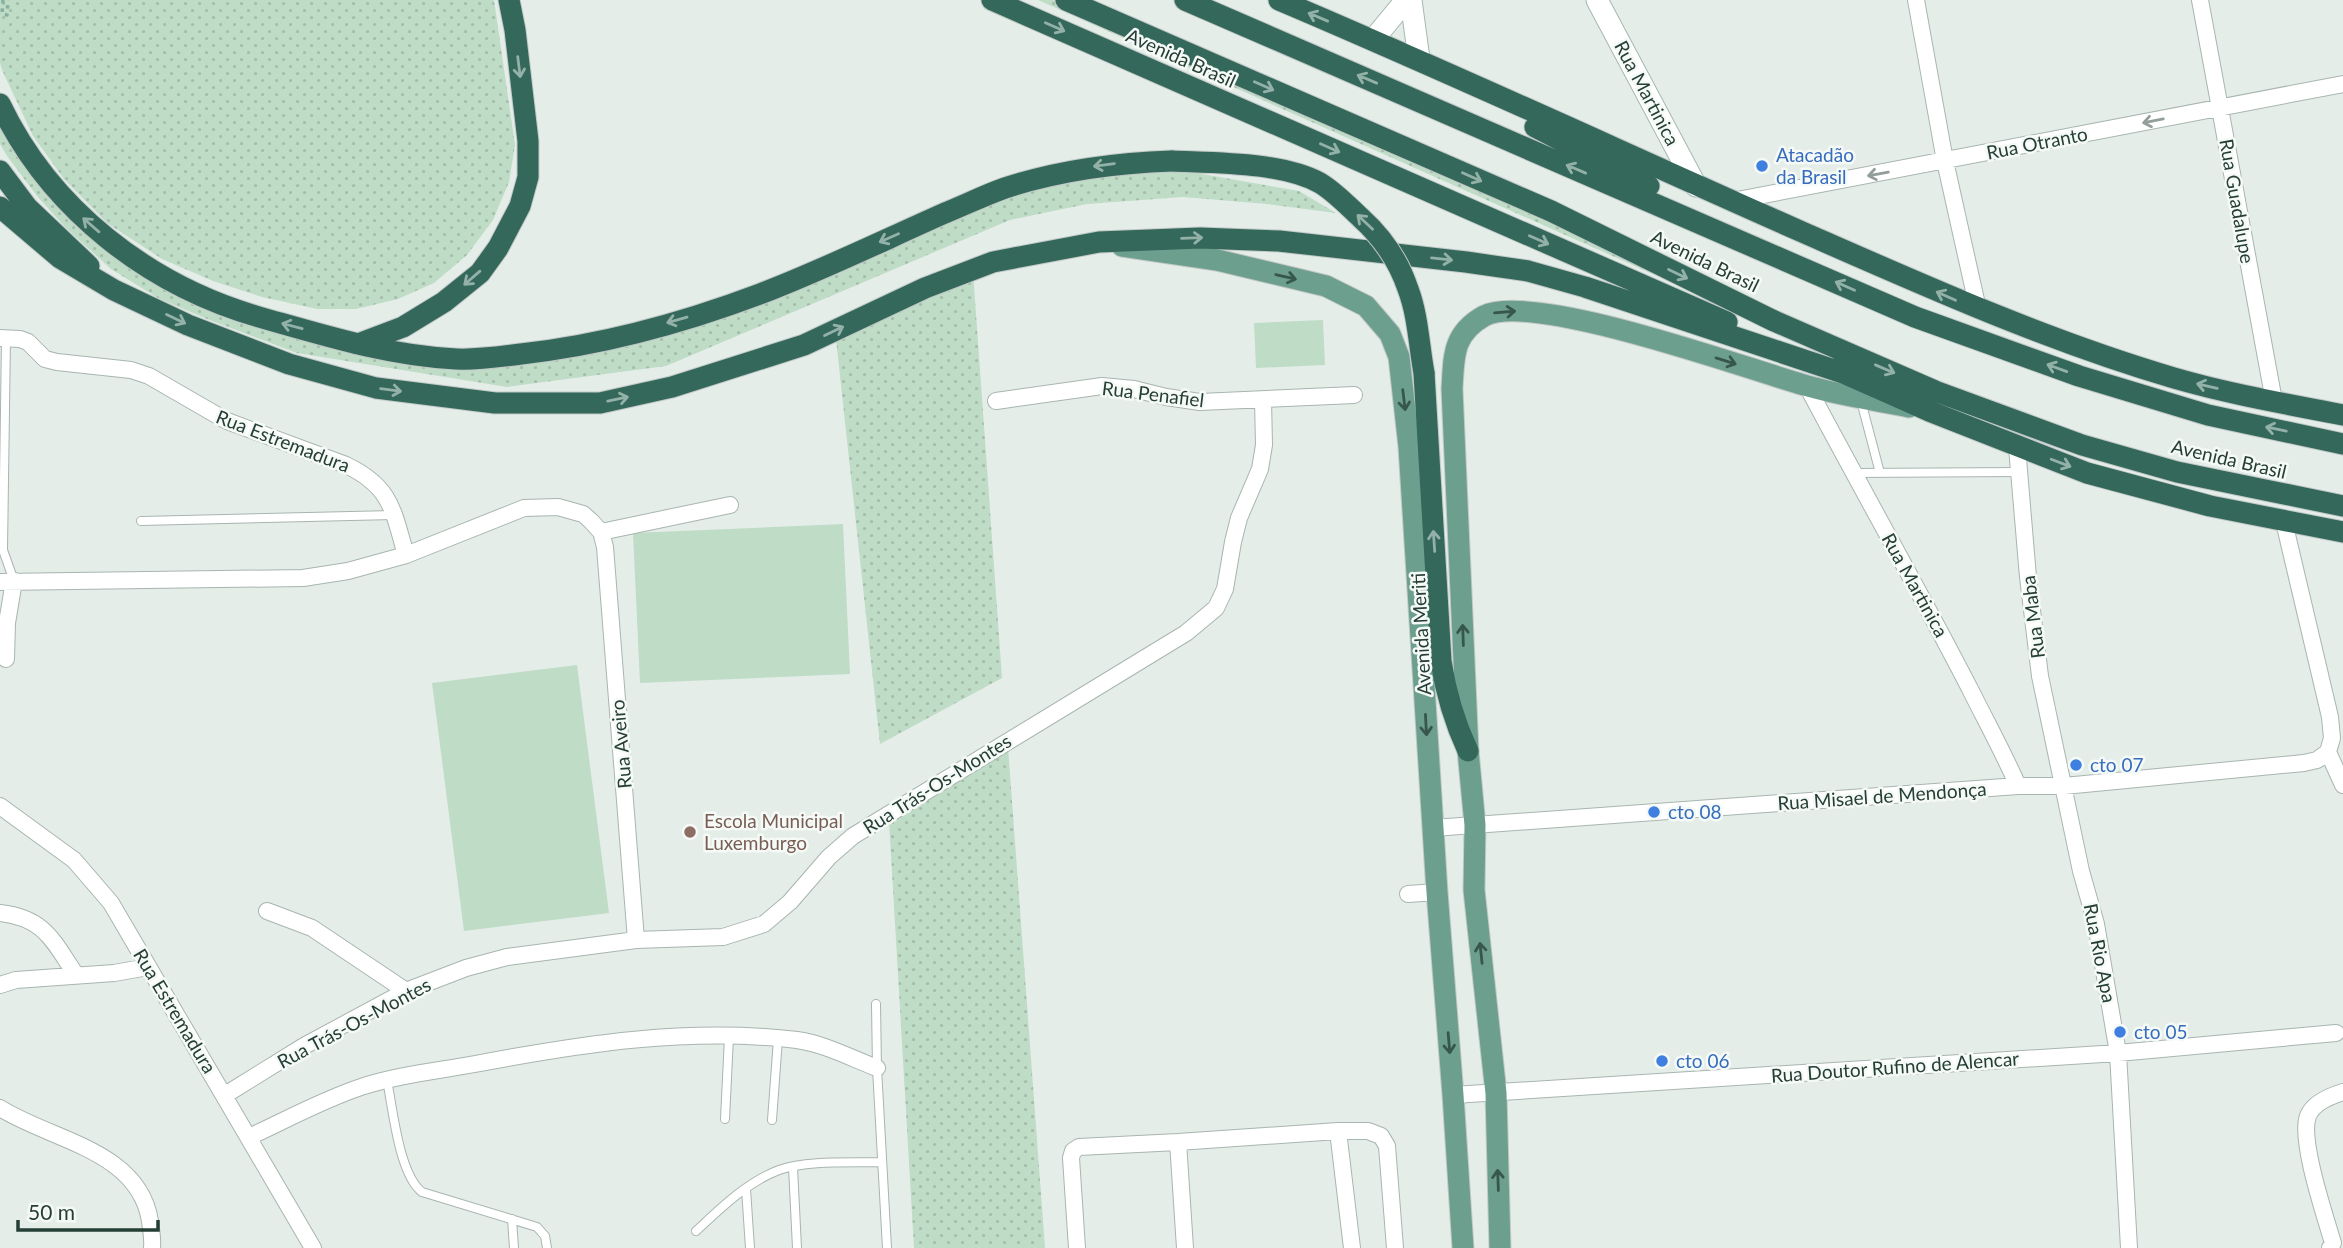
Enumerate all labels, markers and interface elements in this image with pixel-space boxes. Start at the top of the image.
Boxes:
one-way arrow [1308,9,1330,22]
one-way arrow [1043,21,1065,34]
street label: Avenida Brasil [1123,23,1239,92]
street label: Rua Martinica [1610,36,1685,149]
one-way arrow [513,56,526,78]
one-way arrow [1357,71,1379,84]
one-way arrow [1253,80,1274,93]
one-way arrow [2142,114,2165,128]
street label: Rua Otranto [1984,121,2089,164]
street label: Rua Guadalupe [2215,137,2260,265]
one-way arrow [1319,142,1340,155]
place label: Atacadão da Brasil [1776,143,1854,188]
marker: Atacadão da Brasil [1754,158,1770,174]
one-way arrow [1093,159,1115,172]
one-way arrow [1566,162,1588,175]
one-way arrow [1867,168,1890,181]
one-way arrow [1461,171,1483,184]
one-way arrow [1356,214,1374,230]
one-way arrow [82,217,100,233]
street label: Avenida Brasil [1647,224,1763,297]
one-way arrow [1180,231,1203,245]
one-way arrow [879,232,900,245]
one-way arrow [1527,234,1549,247]
one-way arrow [1431,253,1453,266]
one-way arrow [1667,267,1688,281]
one-way arrow [463,270,481,286]
one-way arrow [1274,271,1297,284]
one-way arrow [1835,279,1857,292]
one-way arrow [1936,289,1957,302]
one-way arrow [1493,306,1516,319]
one-way arrow [165,313,186,327]
one-way arrow [667,315,689,328]
one-way arrow [281,319,304,332]
one-way arrow [823,324,844,337]
one-way arrow [1715,356,1737,369]
one-way arrow [2047,361,2069,373]
one-way arrow [1873,363,1895,376]
street label: Rua Penafiel [1101,376,1205,411]
one-way arrow [2196,379,2219,392]
one-way arrow [380,383,402,396]
one-way arrow [1397,389,1410,411]
one-way arrow [606,392,629,405]
street label: Rua Estremadura [213,404,353,477]
one-way arrow [2265,422,2288,436]
street label: Avenida Brasil [2169,434,2289,483]
one-way arrow [2050,458,2072,471]
street label: Rua Martinica [1877,529,1953,641]
one-way arrow [1427,530,1440,552]
street label: Avenida Meriti [1406,572,1435,696]
street label: Rua Maba [2016,574,2049,660]
one-way arrow [1456,623,1469,646]
street label: Rua Aveiro [605,699,636,790]
one-way arrow [1420,713,1433,736]
street label: Rua Trás-Os-Montes [858,729,1015,838]
place label: cto 07 [2090,753,2144,776]
marker: cto 07 [2068,757,2084,773]
street label: Rua Misael de Mendonça [1777,777,1987,814]
place label: cto 08 [1668,800,1722,823]
marker: cto 08 [1646,804,1662,820]
place label: Escola Municipal Luxemburgo [704,809,843,854]
marker: Escola Municipal Luxemburgo [682,824,698,840]
street label: Rua Rio Apa [2080,901,2121,1005]
one-way arrow [1474,942,1487,965]
street label: Rua Estremadura [129,944,222,1077]
street label: Rua Trás-Os-Montes [273,972,434,1073]
place label: cto 05 [2134,1020,2188,1043]
marker: cto 05 [2112,1024,2128,1040]
one-way arrow [1443,1031,1456,1054]
street label: Rua Doutor Rufino de Alencar [1770,1046,2020,1087]
place label: cto 06 [1676,1049,1730,1072]
marker: cto 06 [1654,1053,1670,1069]
one-way arrow [1492,1169,1505,1192]
scale bar [18,1188,158,1232]
text: 50 m [28,1199,75,1224]

